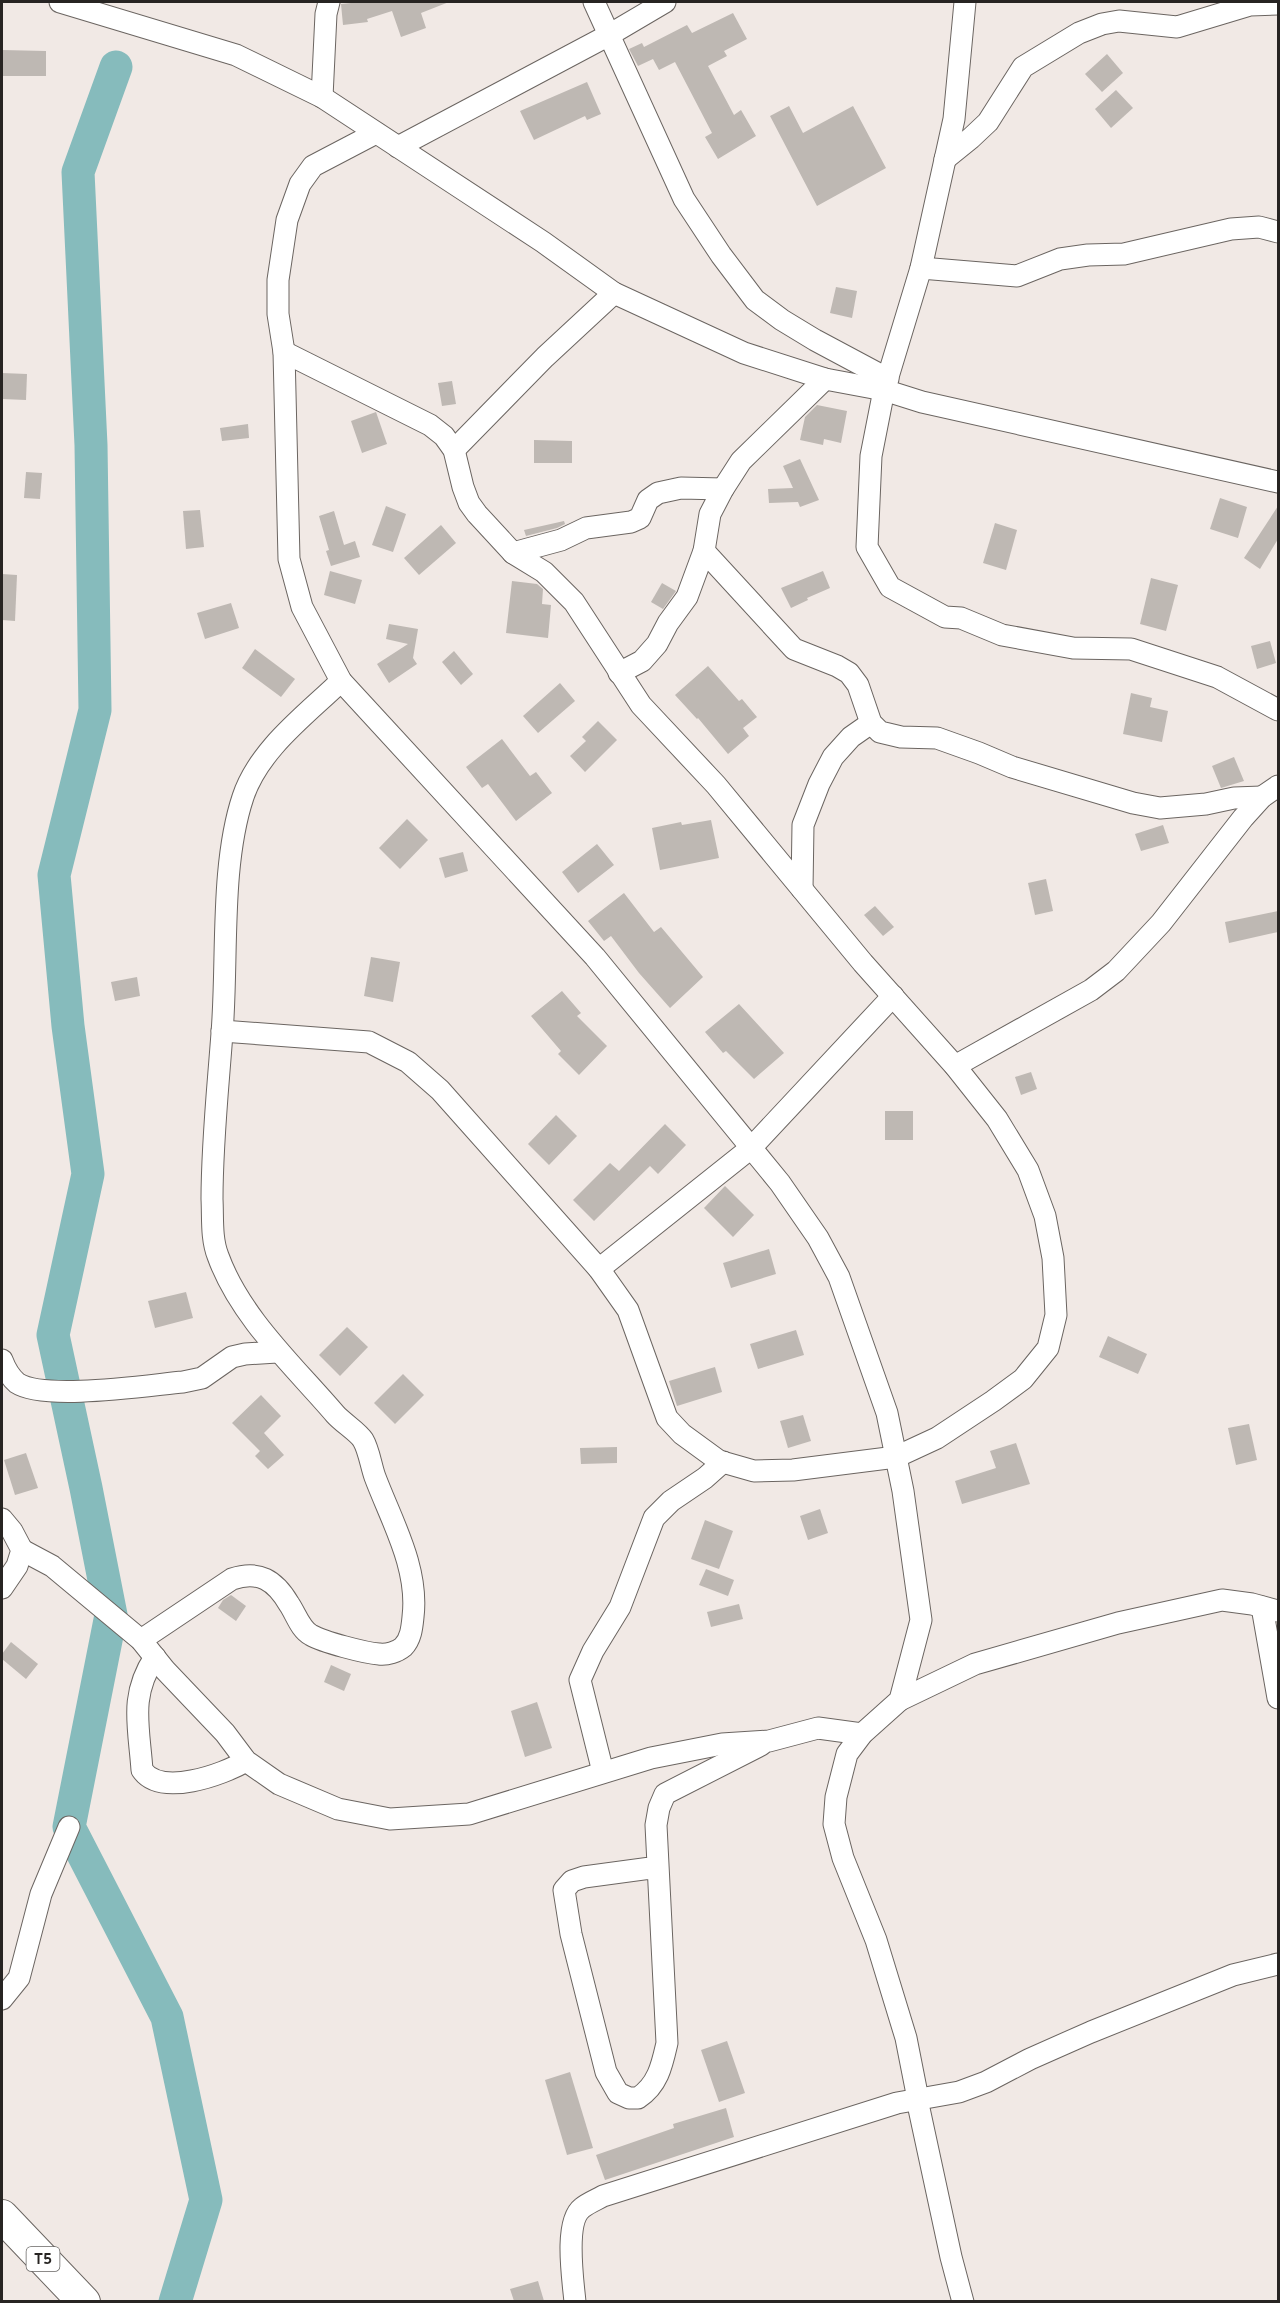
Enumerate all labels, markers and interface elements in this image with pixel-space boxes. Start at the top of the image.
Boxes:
road number: T5 [26,2247,60,2271]

